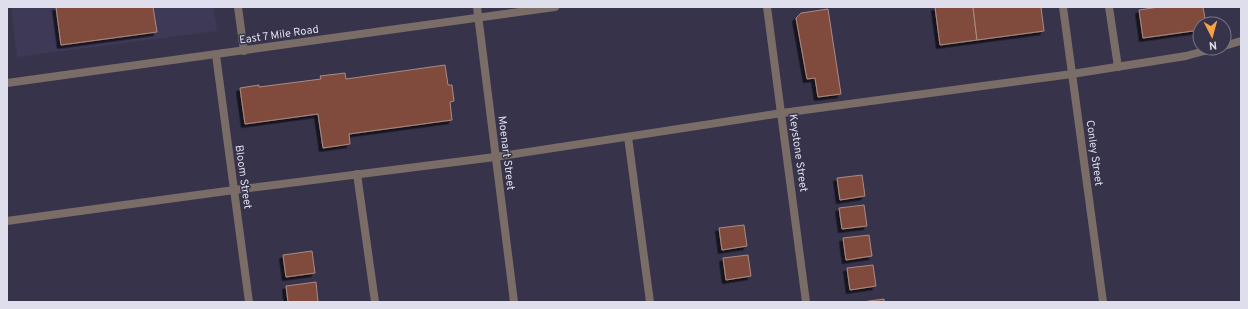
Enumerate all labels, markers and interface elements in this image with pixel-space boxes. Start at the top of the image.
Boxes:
north arrow [1192,16,1232,56]
street label: East 7 Mile Road [238,22,320,48]
text: N [1208,38,1218,52]
street label: Keystone Street [786,113,810,193]
street label: Moenart Street [494,115,518,191]
street label: Conley Street [1082,119,1106,187]
street label: Bloom Street [232,144,254,210]

